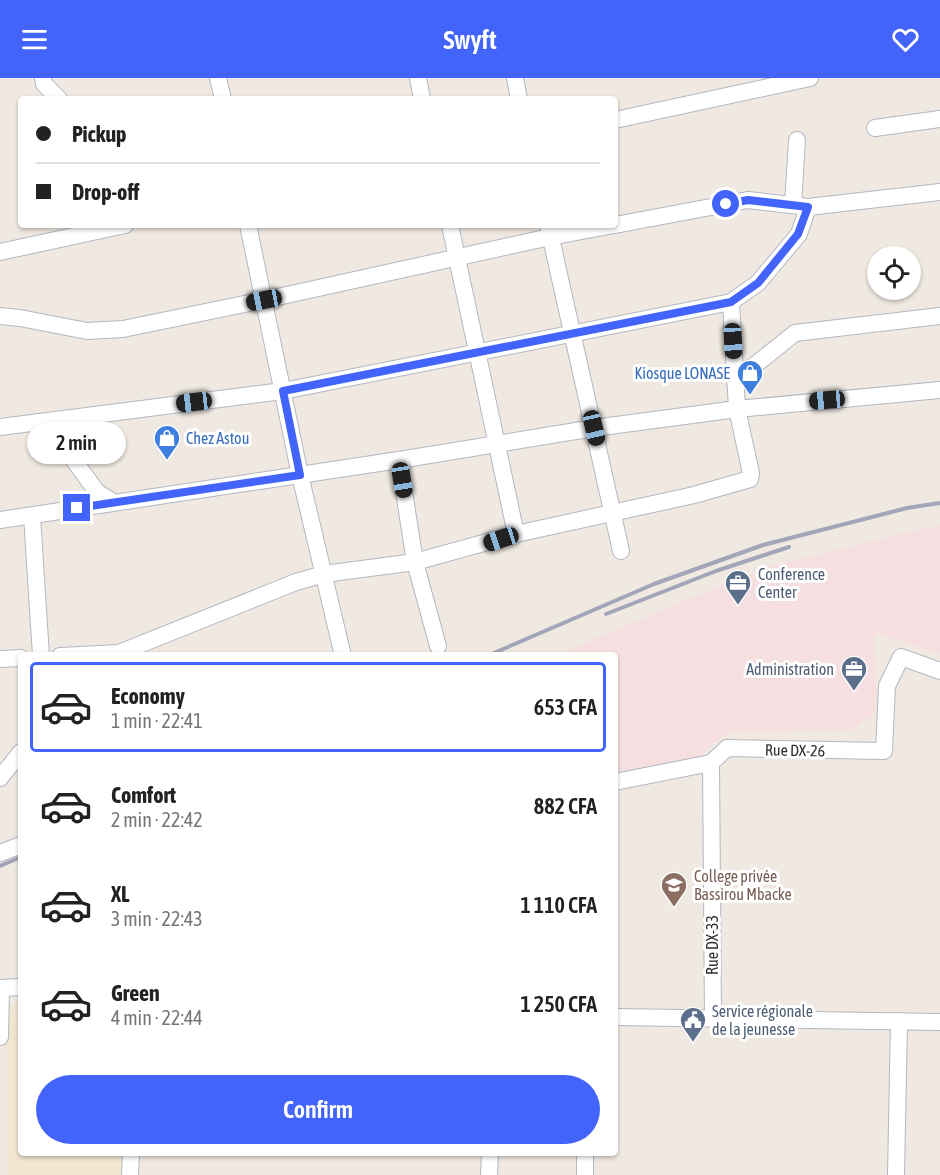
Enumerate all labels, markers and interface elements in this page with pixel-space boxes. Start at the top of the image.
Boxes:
icon: menu [18,23,51,56]
icon: heart [889,23,922,56]
text: Swyft [443,24,497,55]
text: Pickup [72,121,127,147]
text: Drop-off [72,179,139,205]
route start [712,190,739,217]
map controls [867,246,921,300]
button: locate [867,246,921,300]
car [245,288,283,312]
car [723,323,743,359]
shop icon: Kiosque LONASE [735,358,765,396]
place label: Kiosque LONASE [635,364,730,383]
car [808,389,846,411]
car [175,391,213,413]
car [581,408,607,448]
callout: 2 min [28,421,127,463]
shop icon: Chez Astou [152,423,182,461]
place label: Chez Astou [186,429,249,447]
text: 2 min [56,431,97,454]
car [390,461,414,499]
route end [63,494,90,521]
car [481,525,521,553]
place label: Conference Center [758,565,825,601]
office icon: Conference Center [723,568,753,606]
office icon: Administration [839,654,869,692]
place label: Administration [746,660,834,678]
icon: car [39,680,93,734]
text: Economy [111,683,185,709]
text: 653 CFA [534,694,597,720]
text: 1 min · 22:41 [111,709,203,732]
street label: Rue DX-26 [765,740,825,760]
icon: car [39,779,93,833]
text: Comfort [111,782,176,808]
text: 882 CFA [534,793,597,819]
text: 2 min · 22:42 [111,808,203,831]
place label: College privée Bassirou Mbacke [694,867,792,903]
school or university icon: College privée Bassirou Mbacke [659,870,689,908]
icon: car [39,878,93,932]
text: XL [111,881,129,907]
text: 1 110 CFA [521,892,597,918]
text: 3 min · 22:43 [111,907,203,930]
street label: Rue DX-33 [703,915,721,975]
icon: car [39,977,93,1031]
text: Green [111,980,160,1006]
text: 1 250 CFA [521,991,597,1017]
place label: Service régionale de la jeunesse [712,1002,813,1039]
public building icon: Service régionale de la jeunesse [678,1005,708,1043]
text: 4 min · 22:44 [111,1006,203,1029]
button: Confirm [36,1075,600,1144]

